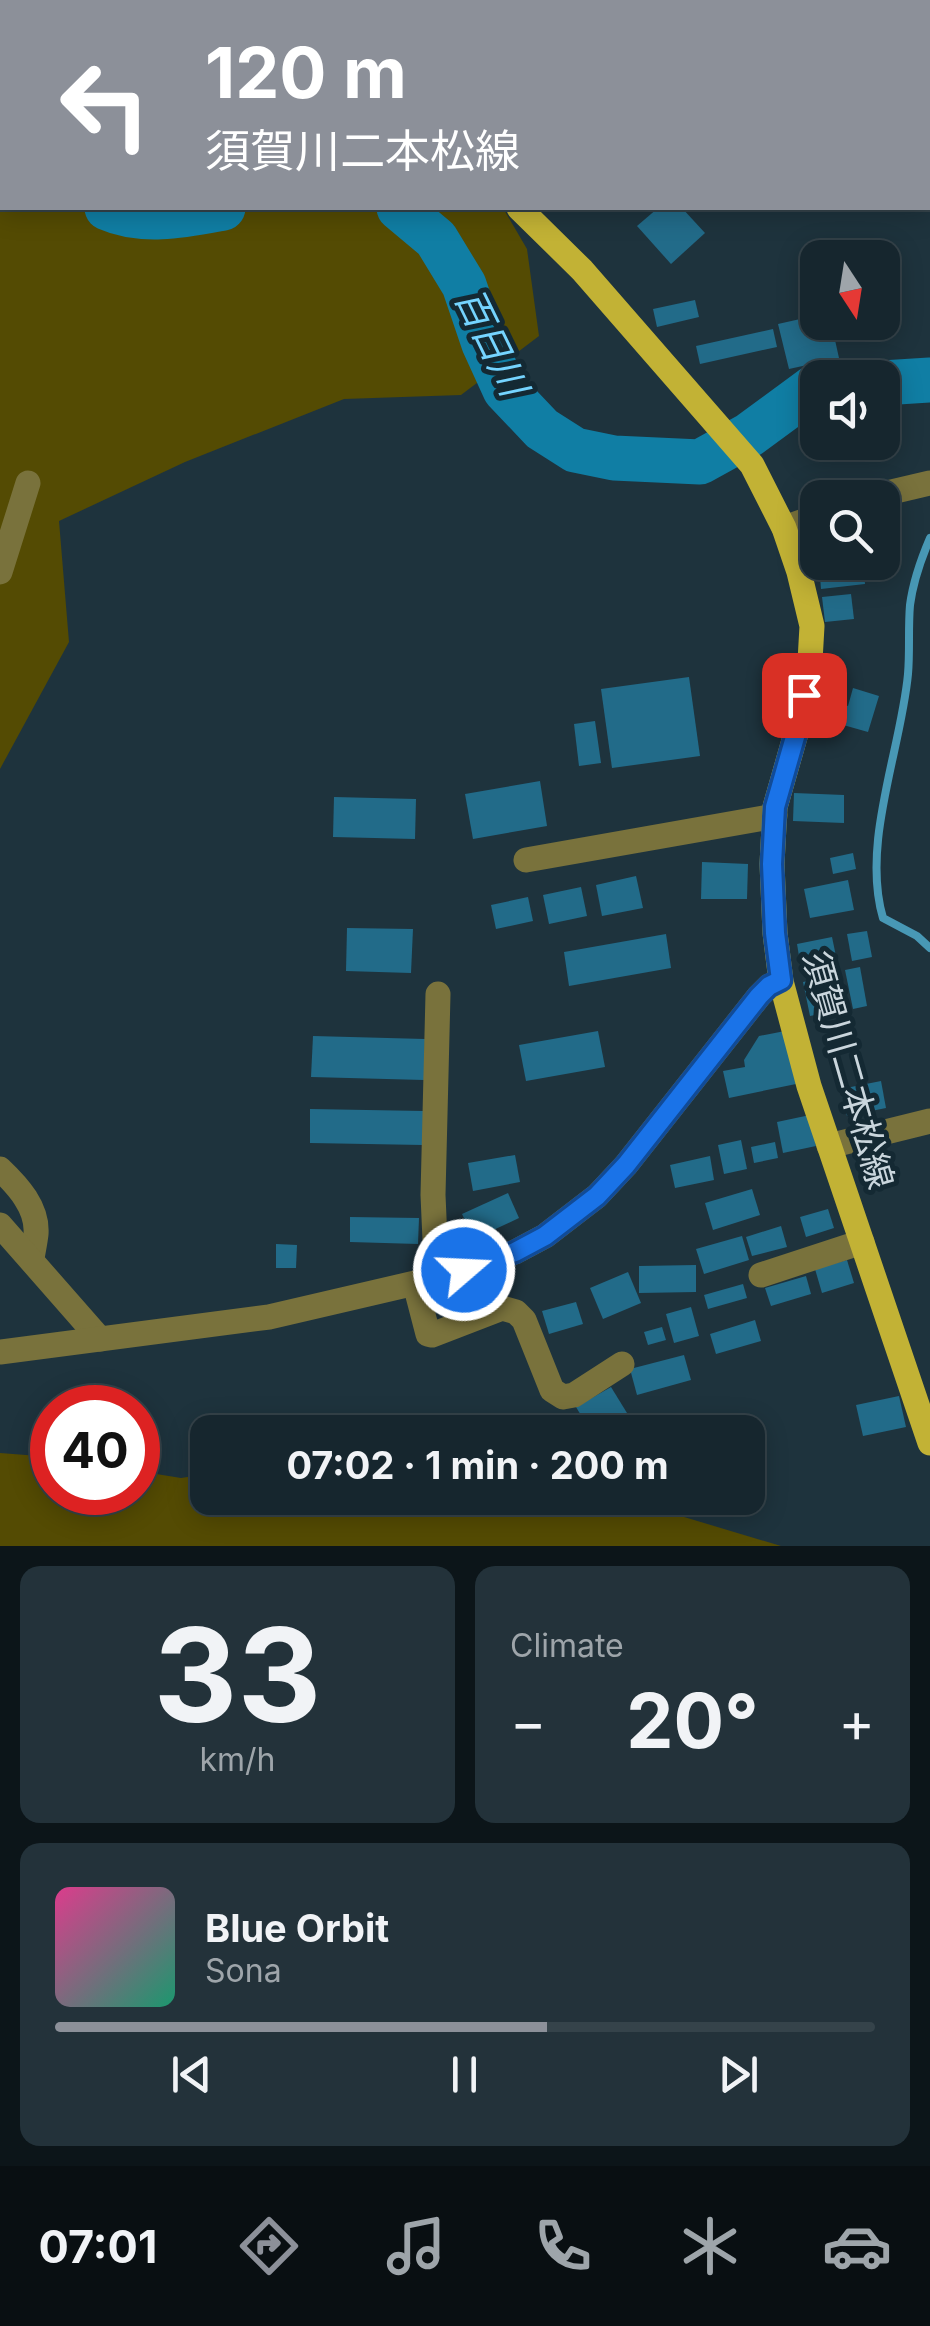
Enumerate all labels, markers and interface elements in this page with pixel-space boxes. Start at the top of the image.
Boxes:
text: 120 m [205,30,407,115]
icon: left [40,40,170,170]
text: 須賀川二本松線 [205,123,520,178]
north arrow [800,240,900,340]
map controls [800,240,900,580]
water label: 百日川 [446,280,539,406]
button: sound [800,360,900,460]
button: search [800,480,900,580]
pin [762,653,847,738]
icon: arrive [777,668,832,723]
street label: 須賀川二本松線 [795,946,903,1193]
position arrow [412,1218,516,1322]
speed limit sign: 40 [30,1385,160,1515]
text: 07:02 · 1 min · 200 m [286,1442,669,1488]
text: 33 [154,1596,321,1753]
text: Climate [510,1626,624,1665]
text: 20° [626,1675,759,1766]
text: − [510,1689,546,1755]
text: + [839,1689,875,1755]
text: km/h [199,1740,276,1779]
text: Blue Orbit [205,1905,389,1951]
text: Sona [205,1951,282,1990]
icon: previous [164,2047,219,2102]
icon: pause [437,2047,492,2102]
icon: next [711,2047,766,2102]
icon: directions [234,2211,304,2281]
icon: music [381,2211,451,2281]
icon: phone [528,2211,598,2281]
icon: climate [675,2211,745,2281]
icon: car [822,2211,892,2281]
text: 07:01 [38,2219,157,2274]

